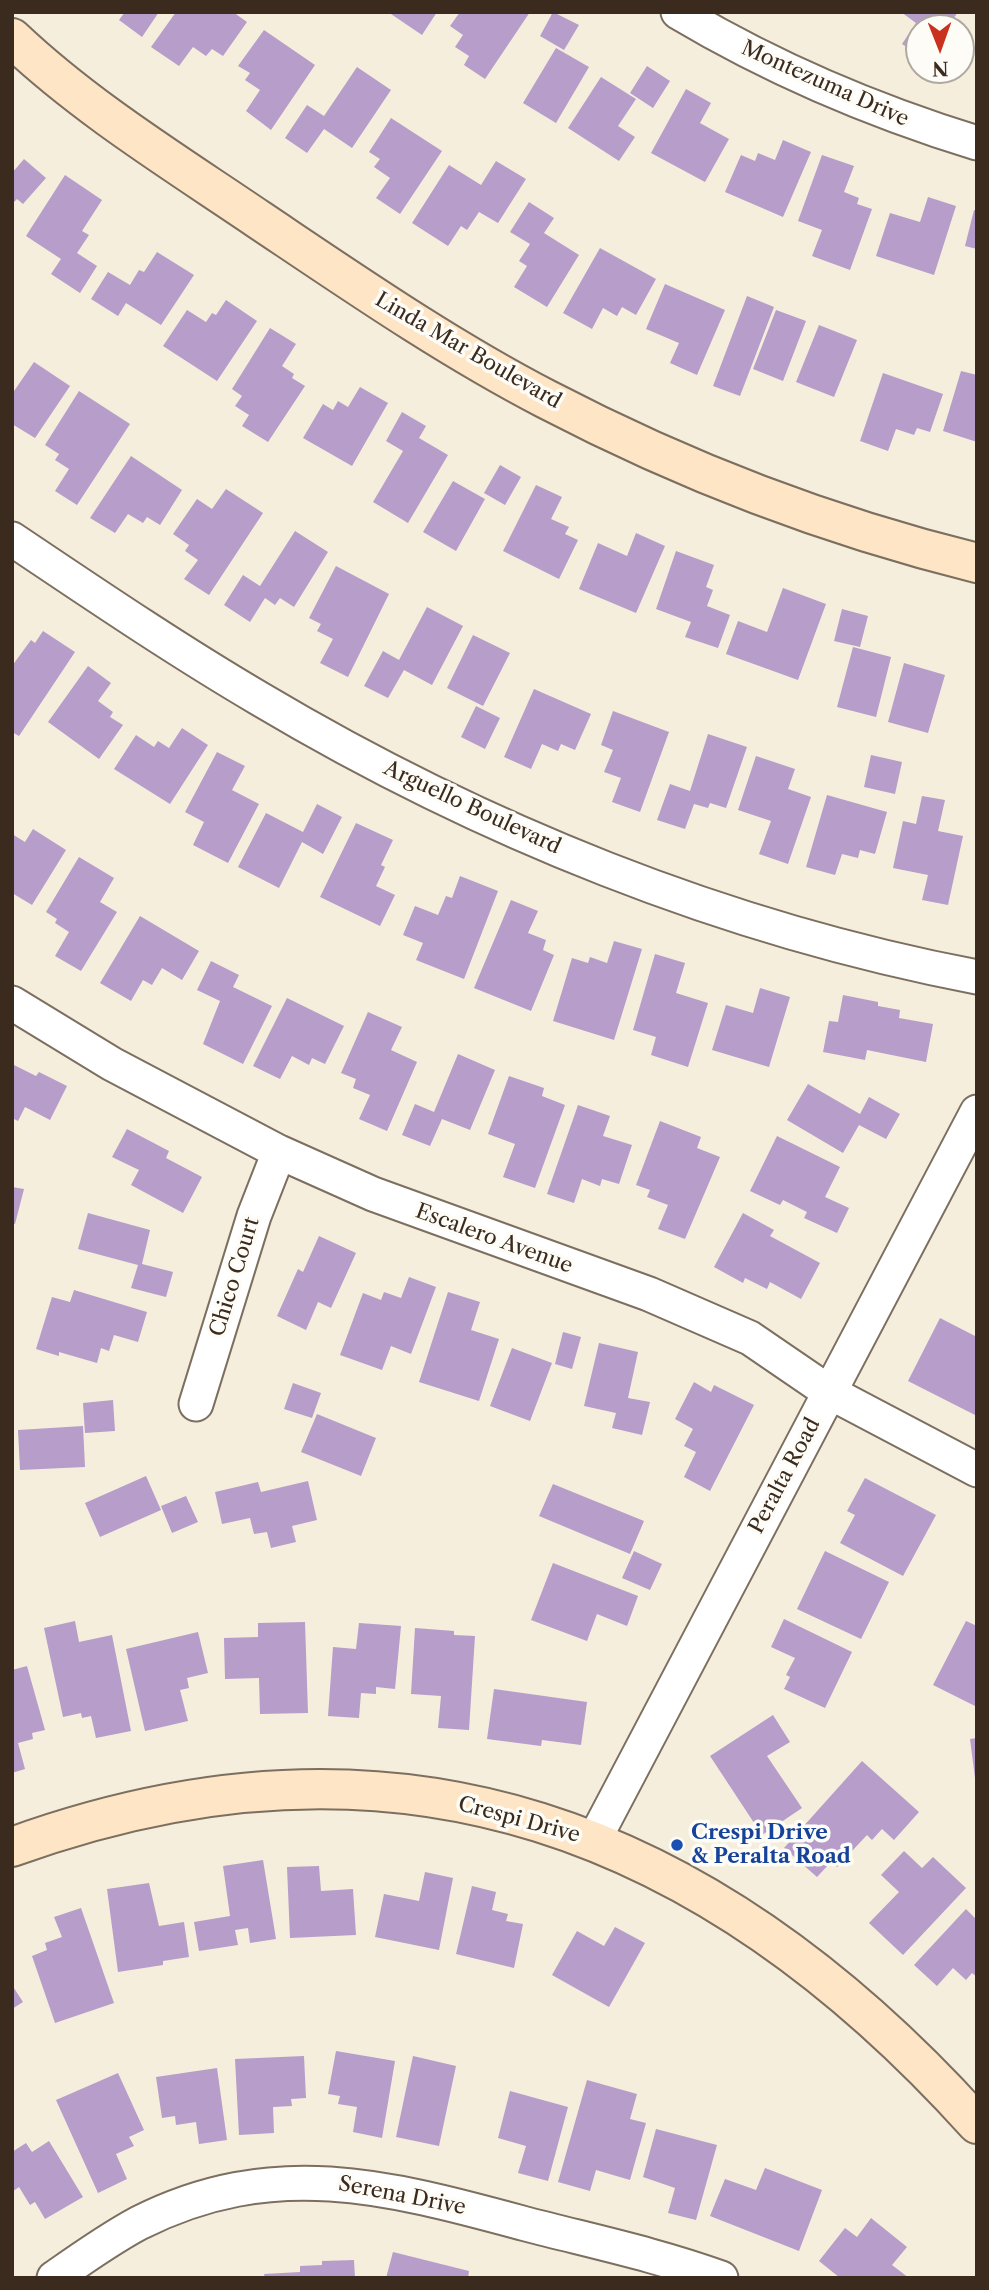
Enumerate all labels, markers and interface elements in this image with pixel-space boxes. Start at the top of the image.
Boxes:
north arrow [905,14,975,84]
street label: Montezuma Drive [737,36,913,132]
text: N [932,57,949,80]
street label: Linda Mar Boulevard [371,287,565,415]
street label: Arguello Boulevard [380,756,564,860]
street label: Escalero Avenue [412,1199,576,1279]
street label: Chico Court [205,1214,265,1340]
street label: Peralta Road [744,1414,826,1538]
street label: Crespi Drive [455,1792,583,1848]
place label: Crespi Drive & Peralta Road [691,1820,851,1870]
marker: Crespi Drive & Peralta Road [669,1837,685,1853]
street label: Serena Drive [336,2171,468,2221]

